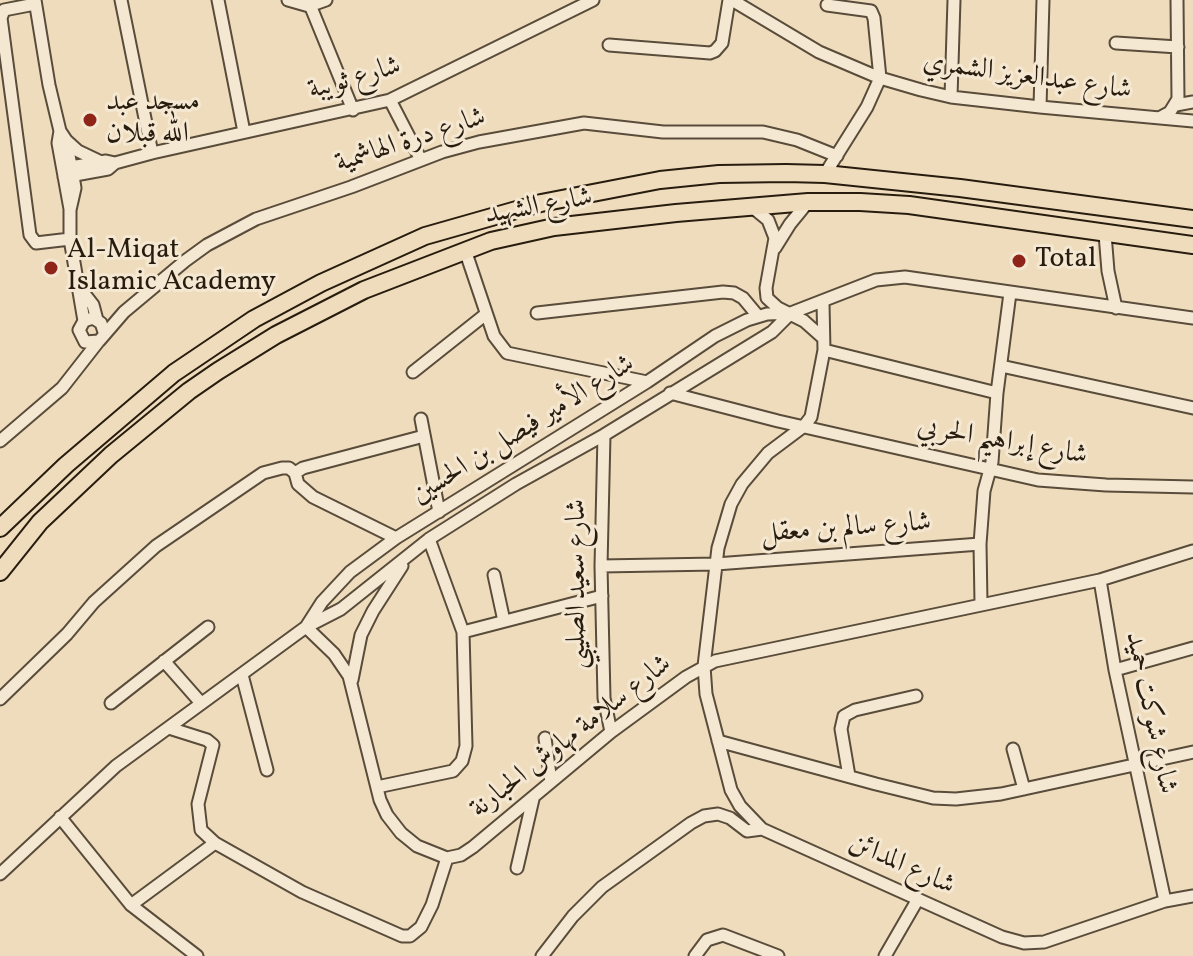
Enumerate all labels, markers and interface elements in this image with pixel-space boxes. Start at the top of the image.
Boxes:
street label: شارع عبدالعزيز الشمري [920,47,1134,109]
street label: شارع ثويبة [305,51,405,109]
place label: مسجد عبد الله قبلان [106,87,200,153]
street label: شارع درة الهاشمية [331,102,491,182]
marker: مسجد عبد الله قبلان [81,111,99,129]
street label: شارع الشهيد [483,182,595,234]
place label: Al-Miqat Islamic Academy [67,235,276,301]
place label: Total [1035,244,1096,278]
marker: Total [1010,252,1028,270]
marker: Al-Miqat Islamic Academy [42,259,60,277]
street label: شارع الأمير فيصل بن الحسين [406,349,642,513]
street label: شارع إبراهيم الحربي [914,412,1090,474]
street label: شارع سعيد الصليبي [562,499,596,669]
street label: شارع سالم بن معقل [760,507,932,553]
street label: شارع شوكت حميد [1115,629,1183,797]
street label: شارع سلامة مهاوش الحبارنة [465,649,679,827]
street label: شارع المدائن [843,828,959,904]

